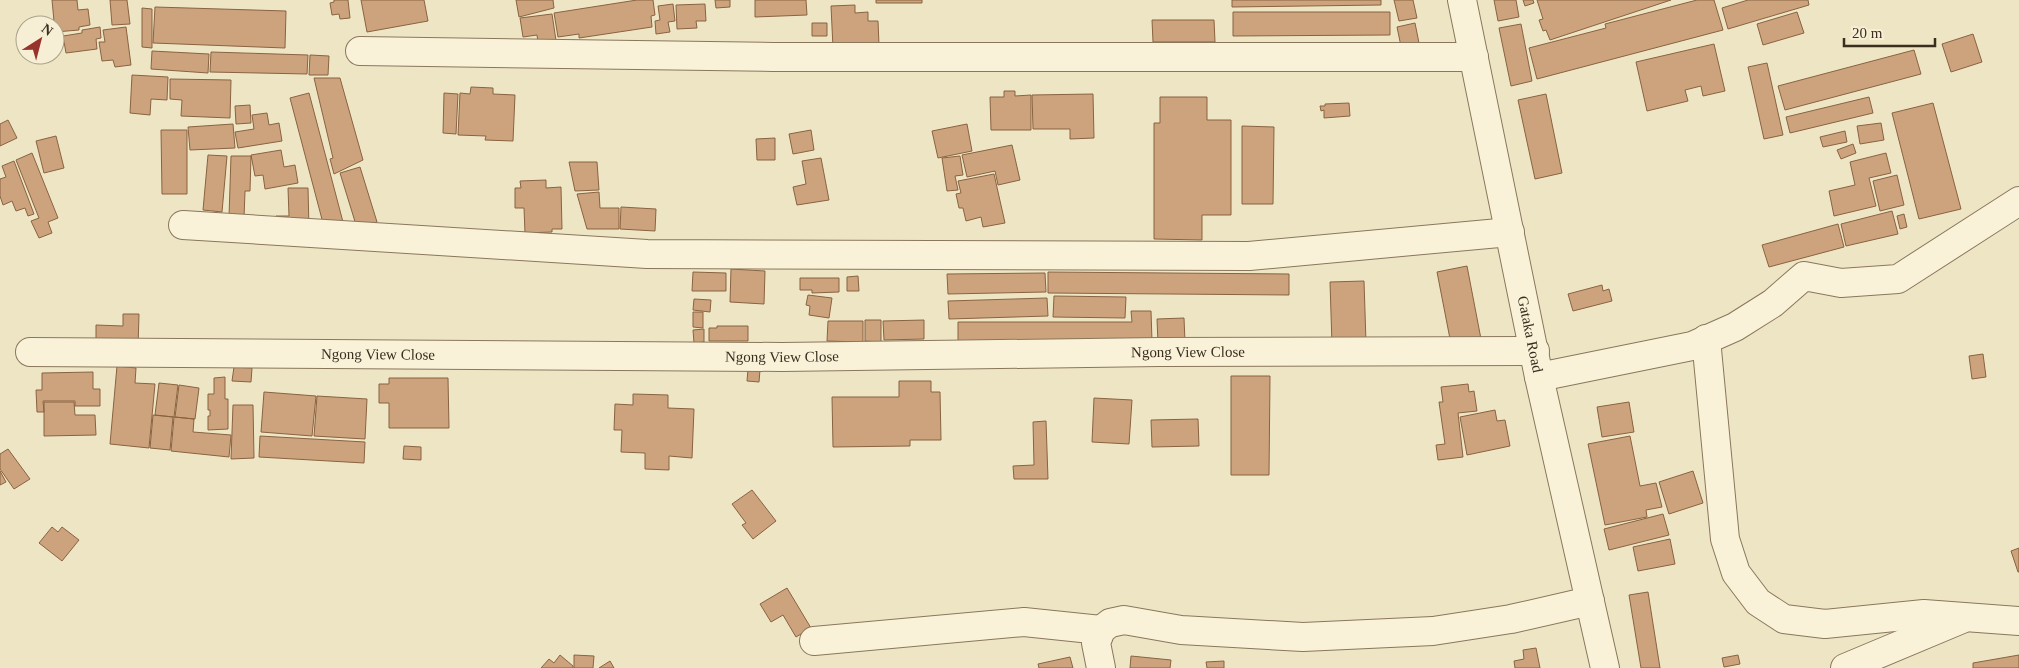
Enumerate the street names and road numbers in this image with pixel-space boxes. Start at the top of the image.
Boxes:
street label: Gataka Road [1515,294,1546,374]
street label: Ngong View Close [1131,344,1245,360]
street label: Ngong View Close [321,346,435,363]
street label: Ngong View Close [725,348,839,365]

